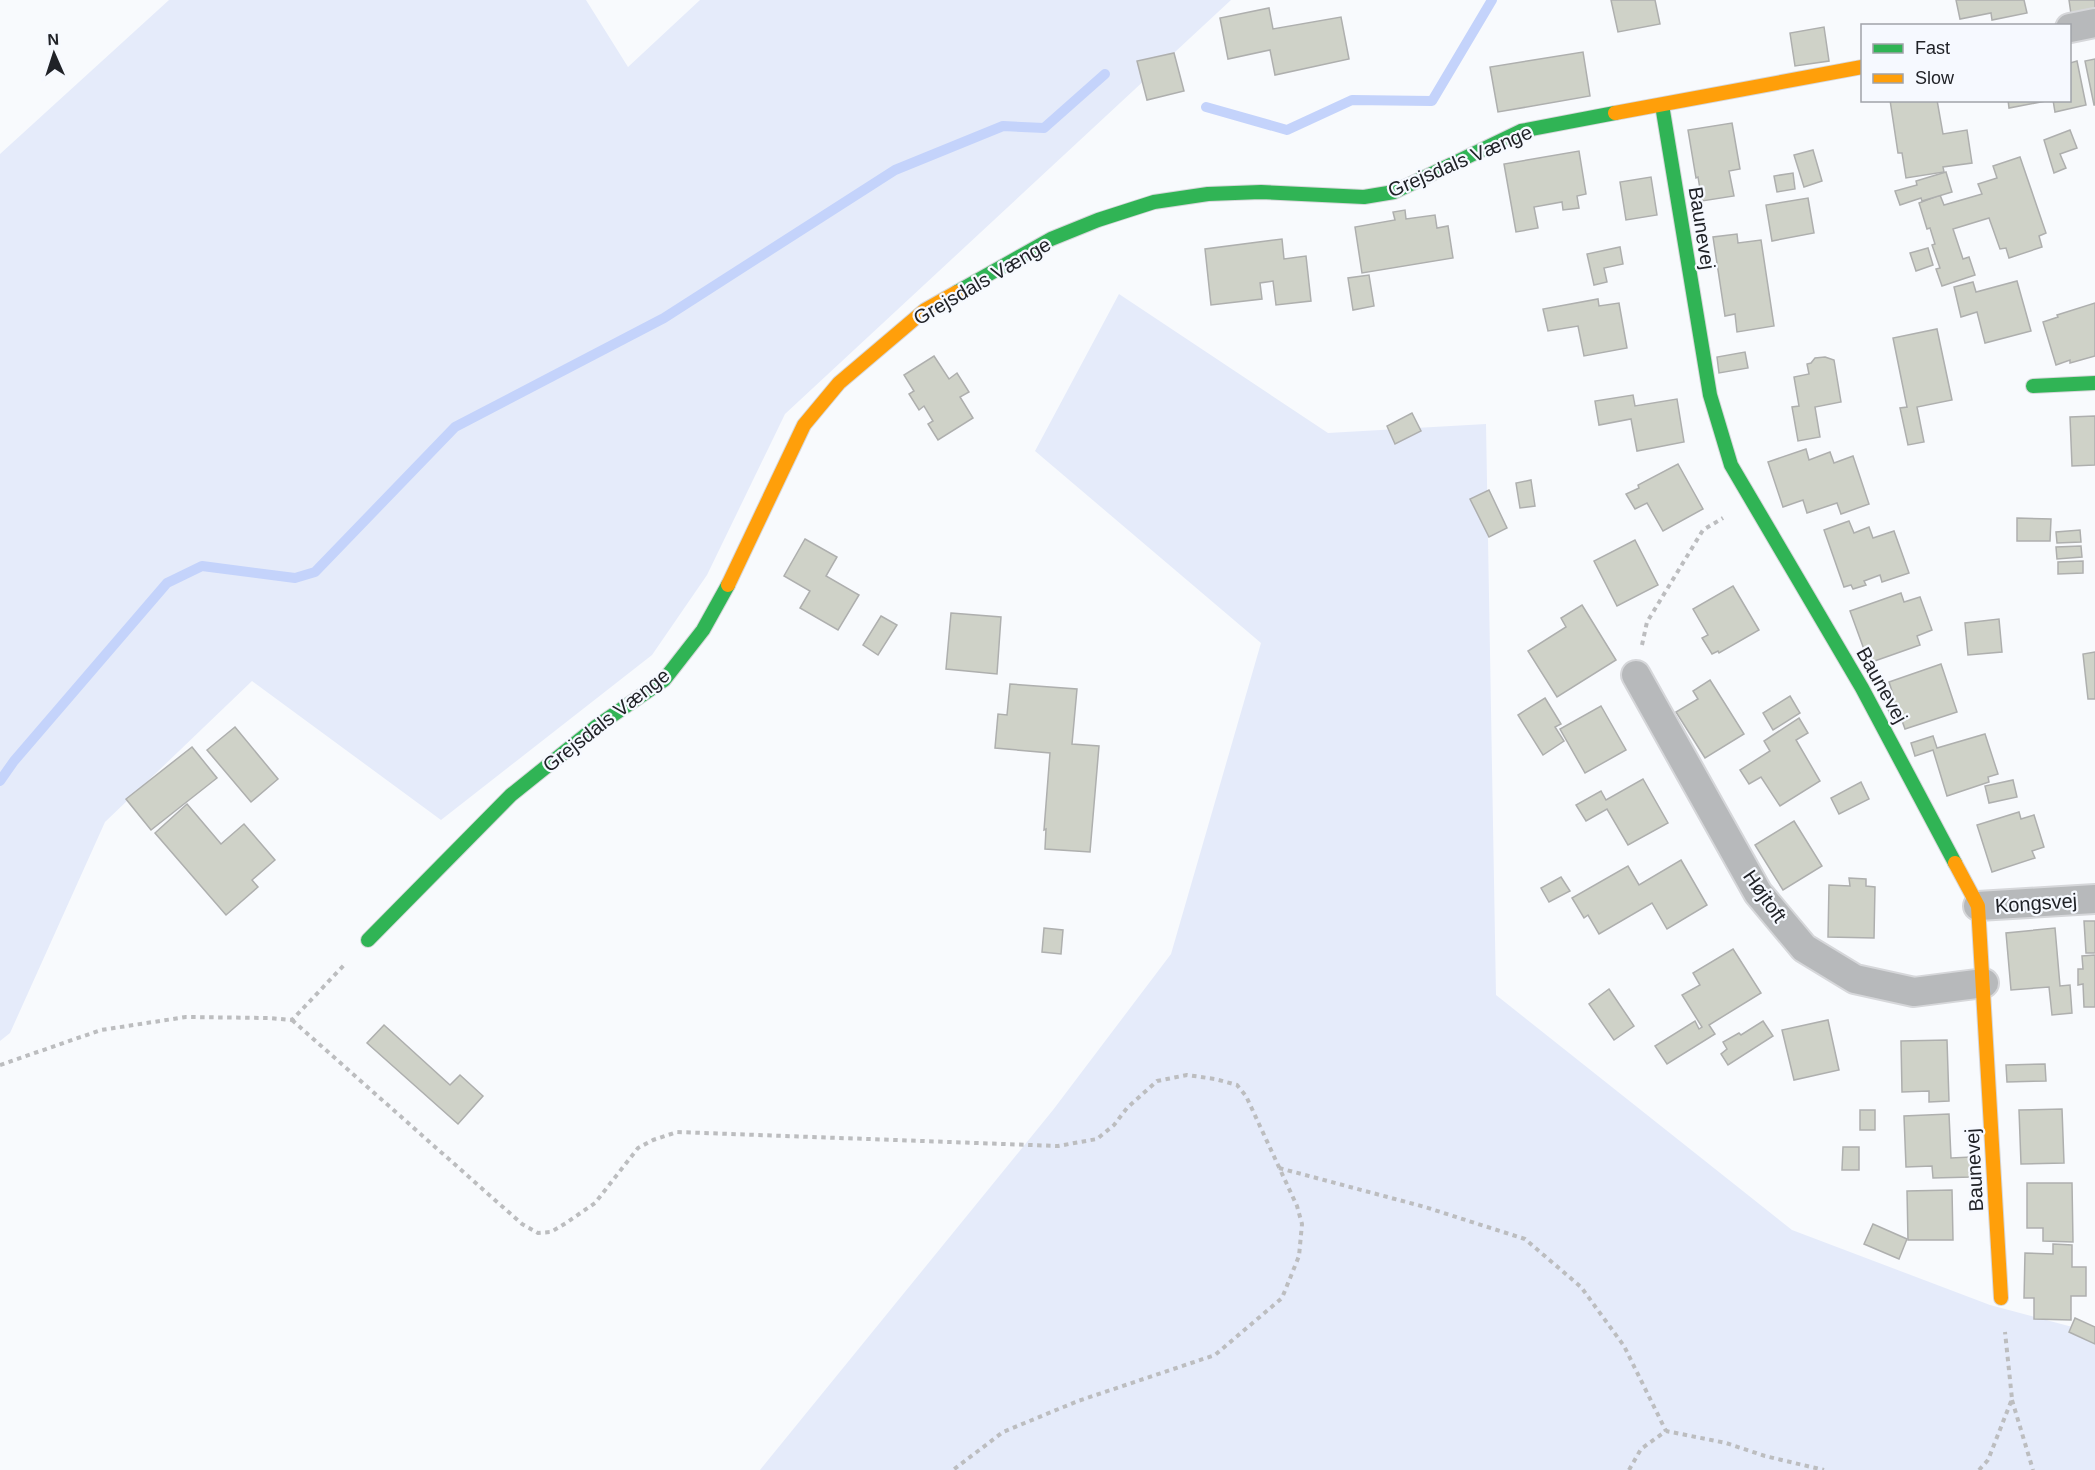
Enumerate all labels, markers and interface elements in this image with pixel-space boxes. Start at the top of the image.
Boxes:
north arrow [24,24,84,84]
legend [1861,24,2071,102]
text: N [47,31,59,48]
text: Fast [1915,38,1950,58]
text: Slow [1915,68,1955,88]
street label: Grejsdals Vænge [1385,121,1535,201]
street label: Baunevej [1685,185,1719,271]
street label: Grejsdals Vænge [910,233,1054,329]
street label: Baunevej [1852,643,1912,727]
street label: Grejsdals Vænge [538,664,674,776]
street label: Højtoft [1739,866,1791,927]
street label: Kongsvej [1994,889,2078,917]
street label: Baunevej [1961,1128,1987,1212]

